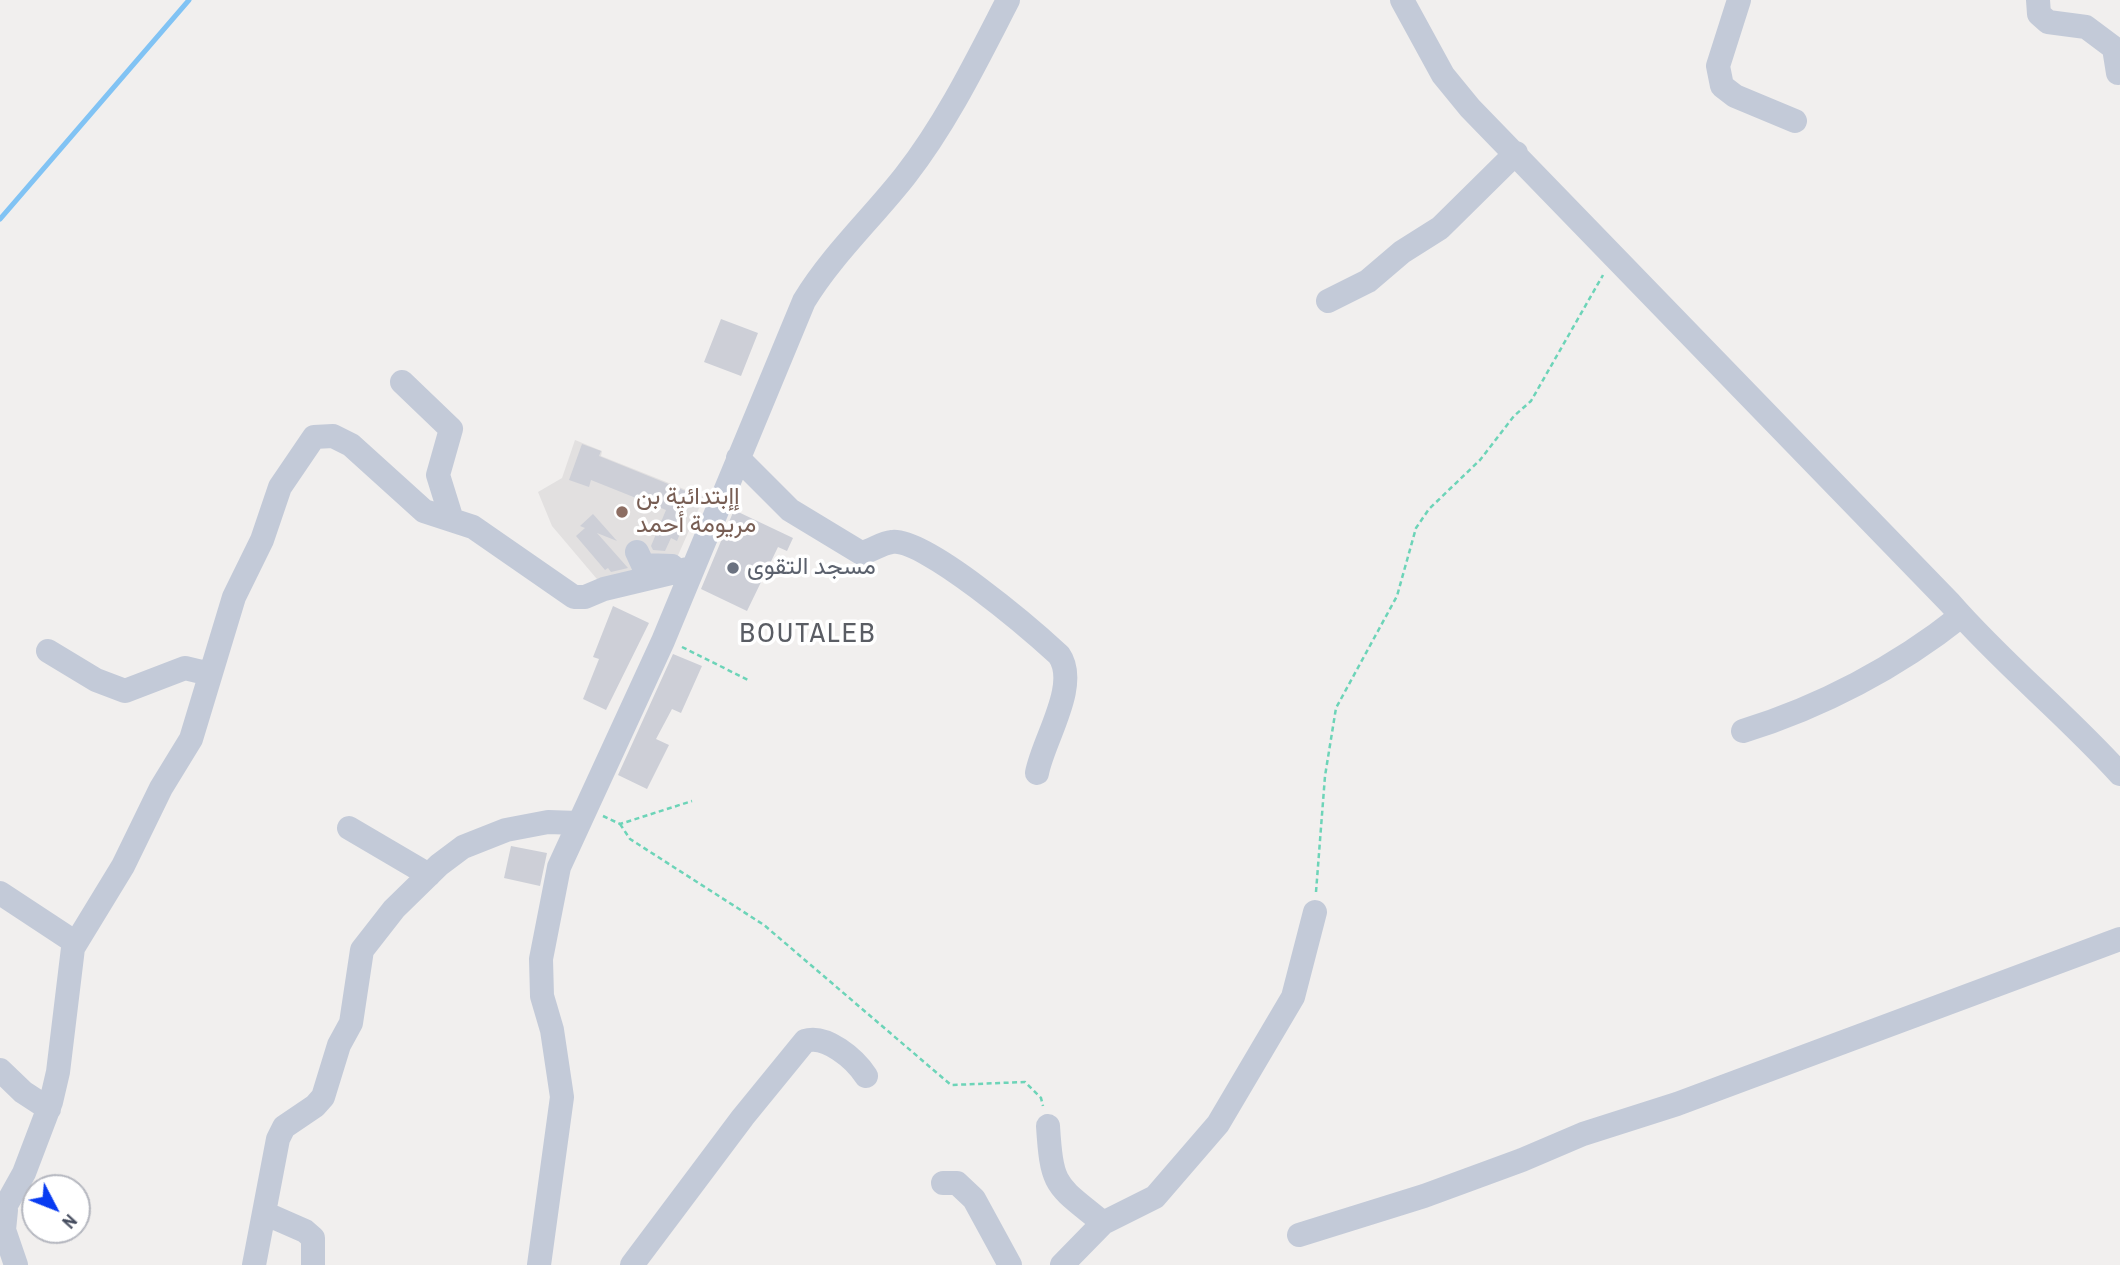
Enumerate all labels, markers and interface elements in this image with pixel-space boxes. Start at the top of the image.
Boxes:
place label: إإبتدائية بن مريومة أحمد [636,484,756,540]
marker: إإبتدائية بن مريومة أحمد [614,504,630,520]
place label: مسجد التقوى [747,554,876,582]
marker: مسجد التقوى [725,560,741,576]
district label: BOUTALEB [741,617,875,651]
north arrow [21,1174,91,1244]
text: N [57,1209,84,1235]

